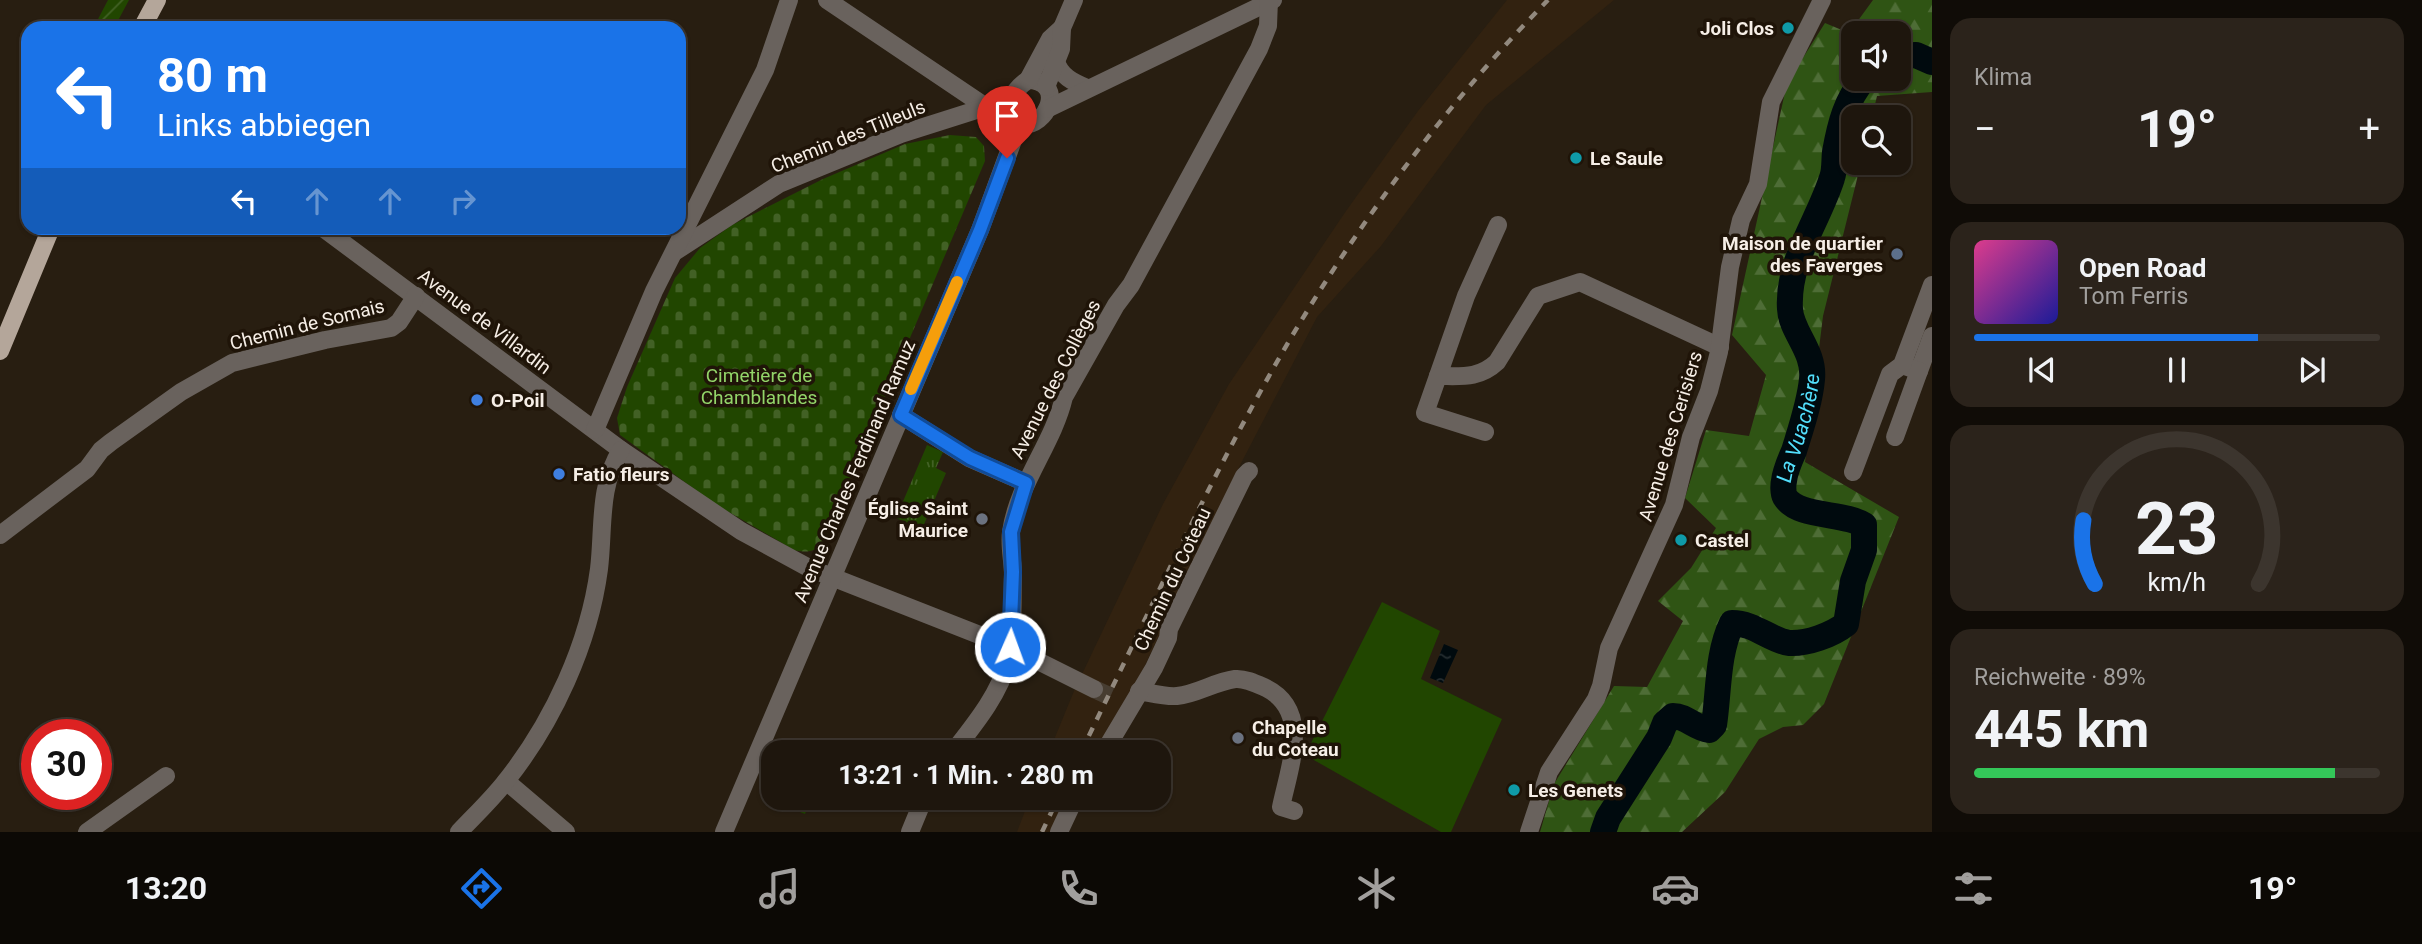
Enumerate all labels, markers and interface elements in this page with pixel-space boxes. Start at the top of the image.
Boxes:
place label: Joli Clos [1700,17,1774,40]
marker: Joli Clos [1780,20,1796,36]
map controls [1841,21,1911,175]
button: sound [1841,21,1911,91]
text: 80 m [157,47,268,104]
icon: left [42,49,133,140]
text: Klima [1974,64,2032,91]
pin [977,86,1037,158]
street label: Chemin des Tilleuls [768,95,929,178]
icon: arrive [988,97,1026,135]
text: 19° [2137,99,2217,160]
button: search [1841,105,1911,175]
text: Links abbiegen [157,106,371,144]
text: − [1974,107,1996,151]
text: + [2358,107,2380,151]
place label: Le Saule [1590,147,1663,170]
marker: Le Saule [1568,150,1584,166]
icon: left [225,182,263,220]
icon: ahead [298,182,336,220]
icon: ahead [371,182,409,220]
icon: right [444,182,482,220]
place label: Maison de quartier des Faverges [1722,232,1883,277]
marker: Maison de quartier des Faverges [1889,246,1905,262]
text: Open Road [2079,253,2207,283]
street label: Avenue de Villardin [414,264,556,379]
text: Tom Ferris [2079,283,2188,310]
street label: Chemin de Somais [227,294,387,355]
street label: Avenue des Collèges [1005,296,1105,463]
street label: Avenue Charles Ferdinand Ramuz [789,336,920,606]
street label: Avenue des Cerisiers [1634,348,1707,524]
icon: previous [2023,351,2061,389]
icon: pause [2158,351,2196,389]
icon: next [2293,351,2331,389]
park label: Cimetière de Chamblandes [701,364,817,409]
water label: La Vuachère [1772,372,1824,484]
place label: O-Poil [491,389,545,412]
marker: O-Poil [469,392,485,408]
place label: Fatio fleurs [573,463,670,486]
marker: Fatio fleurs [551,466,567,482]
text: 23 [2135,486,2219,572]
place label: Église Saint Maurice [868,497,969,542]
street label: Chemin du Coteau [1129,504,1216,655]
marker: Église Saint Maurice [974,511,990,527]
place label: Castel [1695,529,1749,552]
marker: Castel [1673,532,1689,548]
text: km/h [2148,568,2206,597]
position arrow [973,610,1047,684]
text: Reichweite · 89% [1974,664,2146,691]
text: 445 km [1974,699,2149,760]
place label: Chapelle du Coteau [1252,716,1339,761]
speed limit sign: 30 [21,719,112,810]
marker: Chapelle du Coteau [1230,730,1246,746]
text: 13:21 · 1 Min. · 280 m [838,760,1094,790]
place label: Les Genets [1528,779,1624,802]
marker: Les Genets [1506,782,1522,798]
icon: directions [457,864,506,913]
icon: music [755,864,804,913]
icon: phone [1054,864,1103,913]
icon: climate [1352,864,1401,913]
icon: car [1651,864,1700,913]
icon: filters [1949,864,1998,913]
text: 13:20 [125,869,207,907]
text: 19° [2248,869,2297,907]

